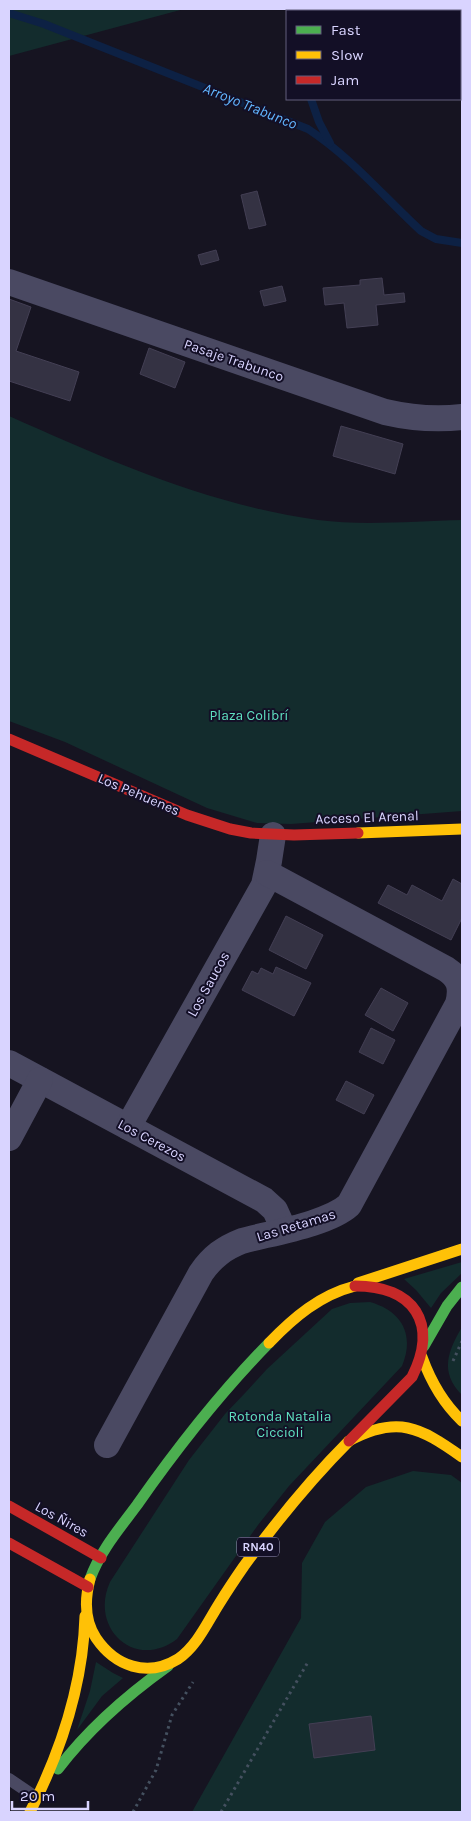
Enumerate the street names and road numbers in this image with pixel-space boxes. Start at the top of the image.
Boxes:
street label: Pasaje Trabunco [182,335,286,385]
street label: Los Pehuenes [95,770,182,819]
street label: Acceso El Arenal [315,807,419,828]
street label: Los Saucos [184,949,233,1020]
street label: Los Cerezos [115,1115,189,1165]
street label: Las Retamas [255,1205,338,1246]
street label: Los Ñires [32,1498,91,1541]
road number: RN40 [237,1538,279,1556]

